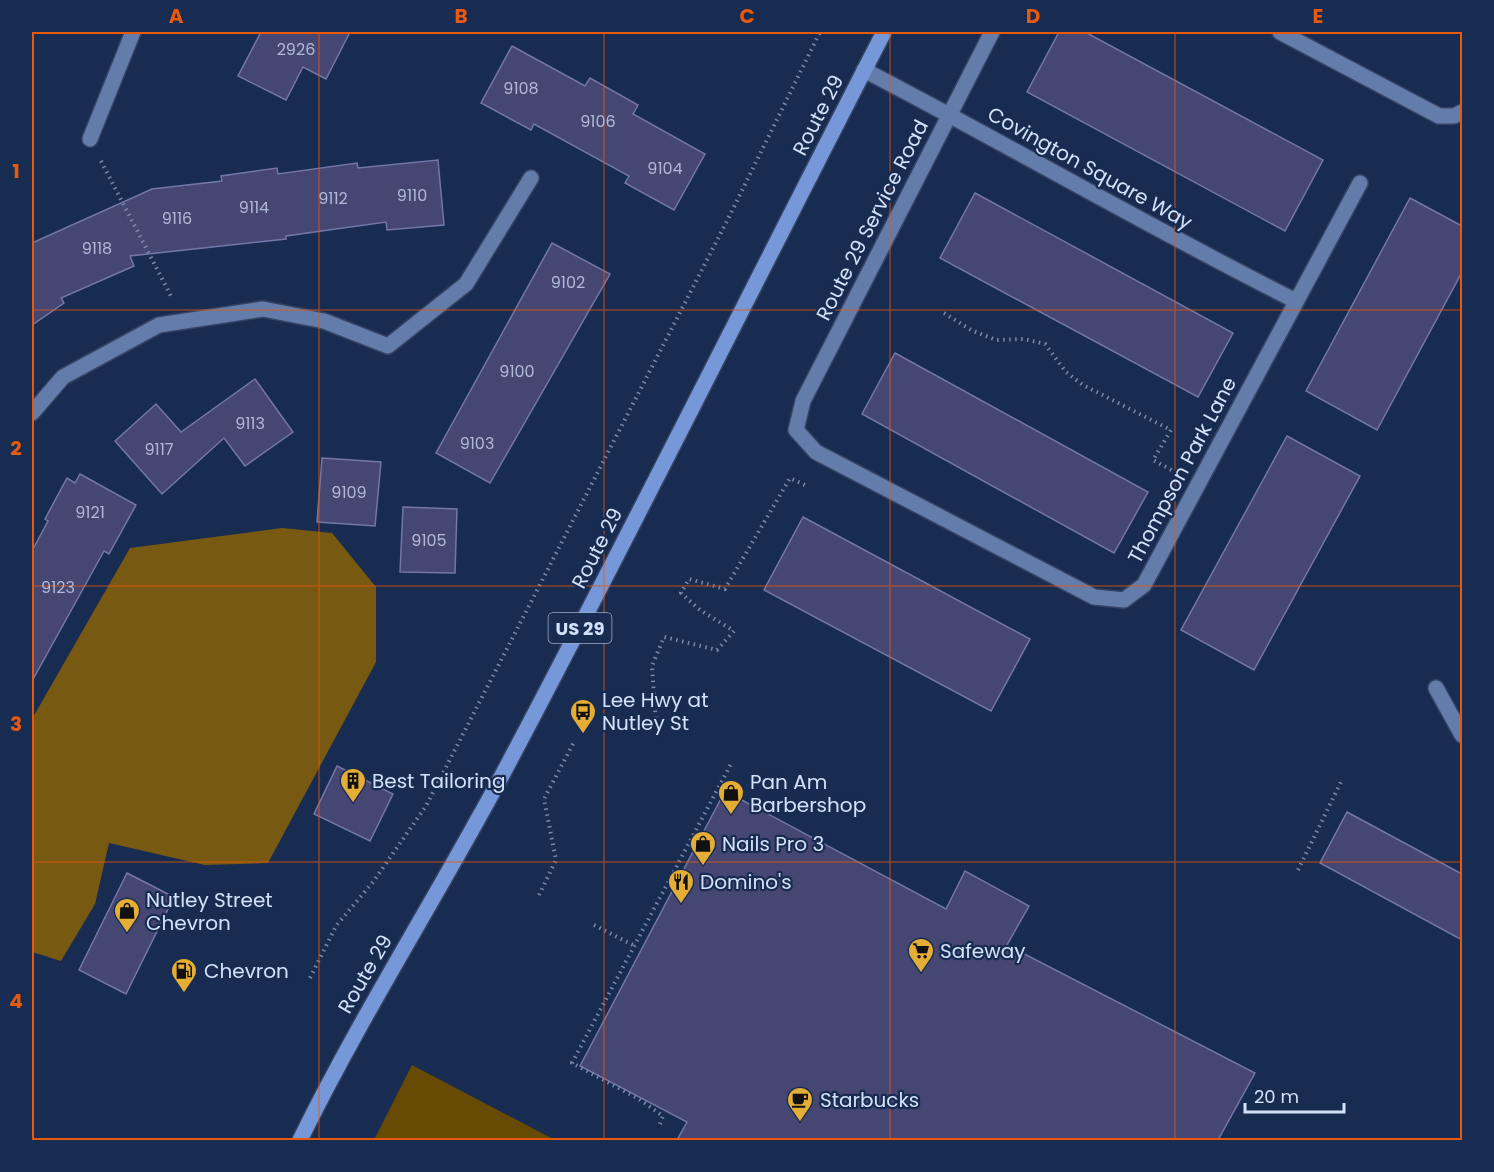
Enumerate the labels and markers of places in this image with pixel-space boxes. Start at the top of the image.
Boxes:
place label: Lee Hwy at Nutley St [602,686,708,737]
bus stop icon: Lee Hwy at Nutley St [568,697,598,735]
building icon: Best Tailoring [338,766,368,804]
place label: Best Tailoring [372,767,505,795]
place label: Pan Am Barbershop [750,768,866,819]
shop icon: Pan Am Barbershop [716,778,746,816]
shop icon: Nails Pro 3 [688,829,718,867]
place label: Nails Pro 3 [722,830,824,858]
restaurant icon: Domino's [666,867,696,905]
place label: Domino's [700,868,792,896]
place label: Nutley Street Chevron [146,886,273,937]
shop icon: Nutley Street Chevron [112,896,142,934]
supermarket icon: Safeway [906,936,936,974]
place label: Safeway [940,937,1025,965]
fuel station icon: Chevron [169,956,199,994]
place label: Chevron [204,957,289,985]
cafe icon: Starbucks [785,1085,815,1123]
place label: Starbucks [820,1086,919,1114]

